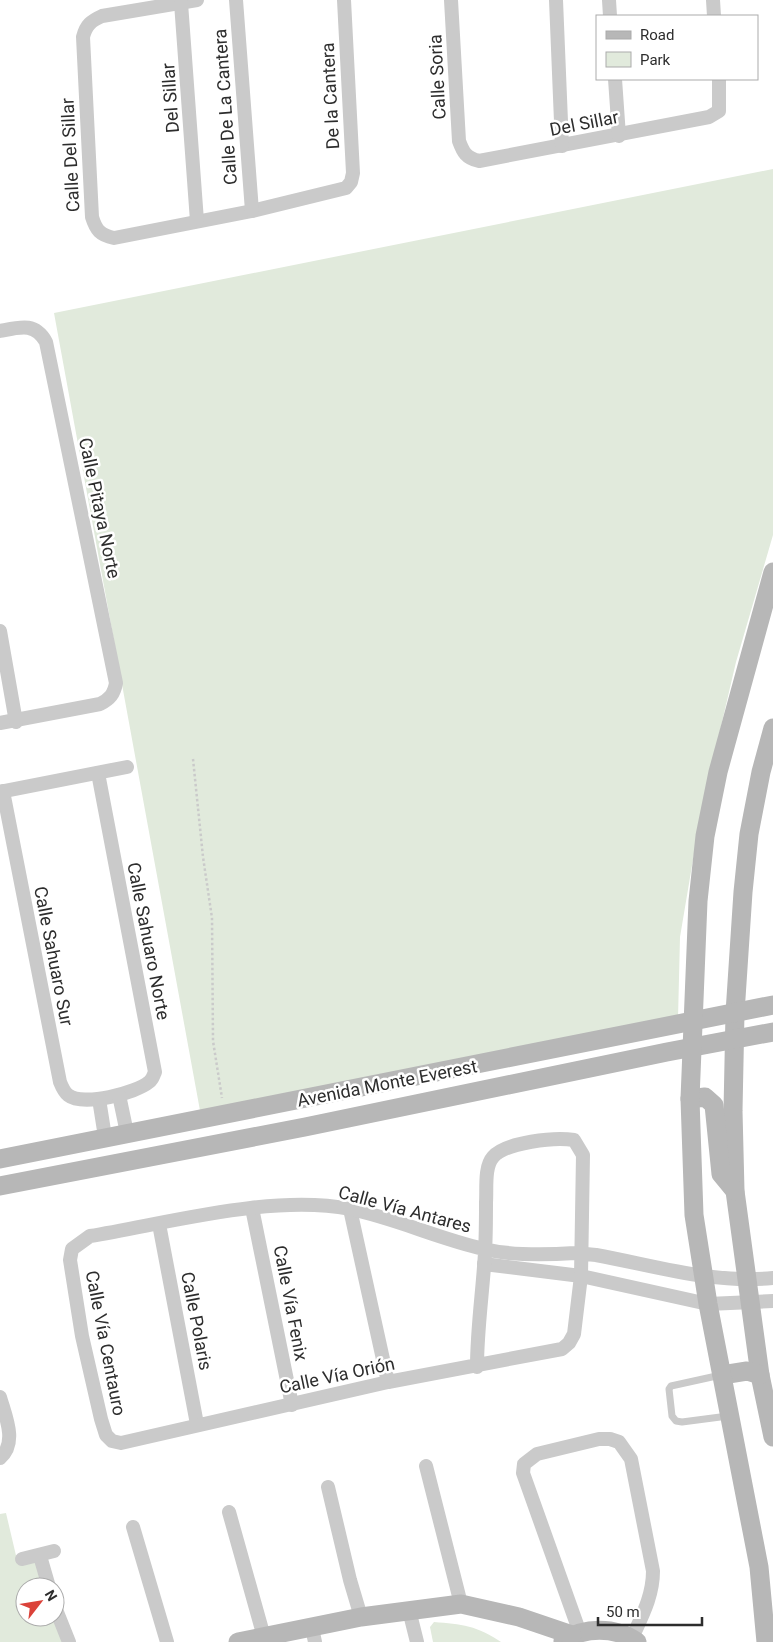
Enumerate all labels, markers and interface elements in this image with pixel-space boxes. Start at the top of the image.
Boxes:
legend [596,15,758,80]
text: Road [640,26,674,44]
street label: Calle De La Cantera [209,28,241,186]
street label: Calle Soria [424,34,450,120]
street label: De la Cantera [317,42,343,150]
text: Park [640,51,671,69]
street label: Del Sillar [157,62,183,134]
street label: Calle Del Sillar [57,97,83,213]
street label: Del Sillar [548,106,620,140]
street label: Calle Pitaya Norte [75,436,125,580]
street label: Calle Sahuaro Norte [123,860,175,1022]
street label: Calle Sahuaro Sur [30,884,78,1028]
street label: Avenida Monte Everest [295,1055,479,1111]
street label: Calle Vía Antares [336,1181,474,1237]
street label: Calle Vía Fenix [270,1244,312,1362]
street label: Calle Vía Centauro [82,1269,130,1417]
street label: Calle Polaris [177,1270,217,1372]
street label: Calle Vía Orión [277,1353,397,1397]
north arrow [15,1577,65,1627]
text: N [42,1587,61,1604]
scale bar [598,1594,702,1626]
text: 50 m [606,1603,640,1621]

